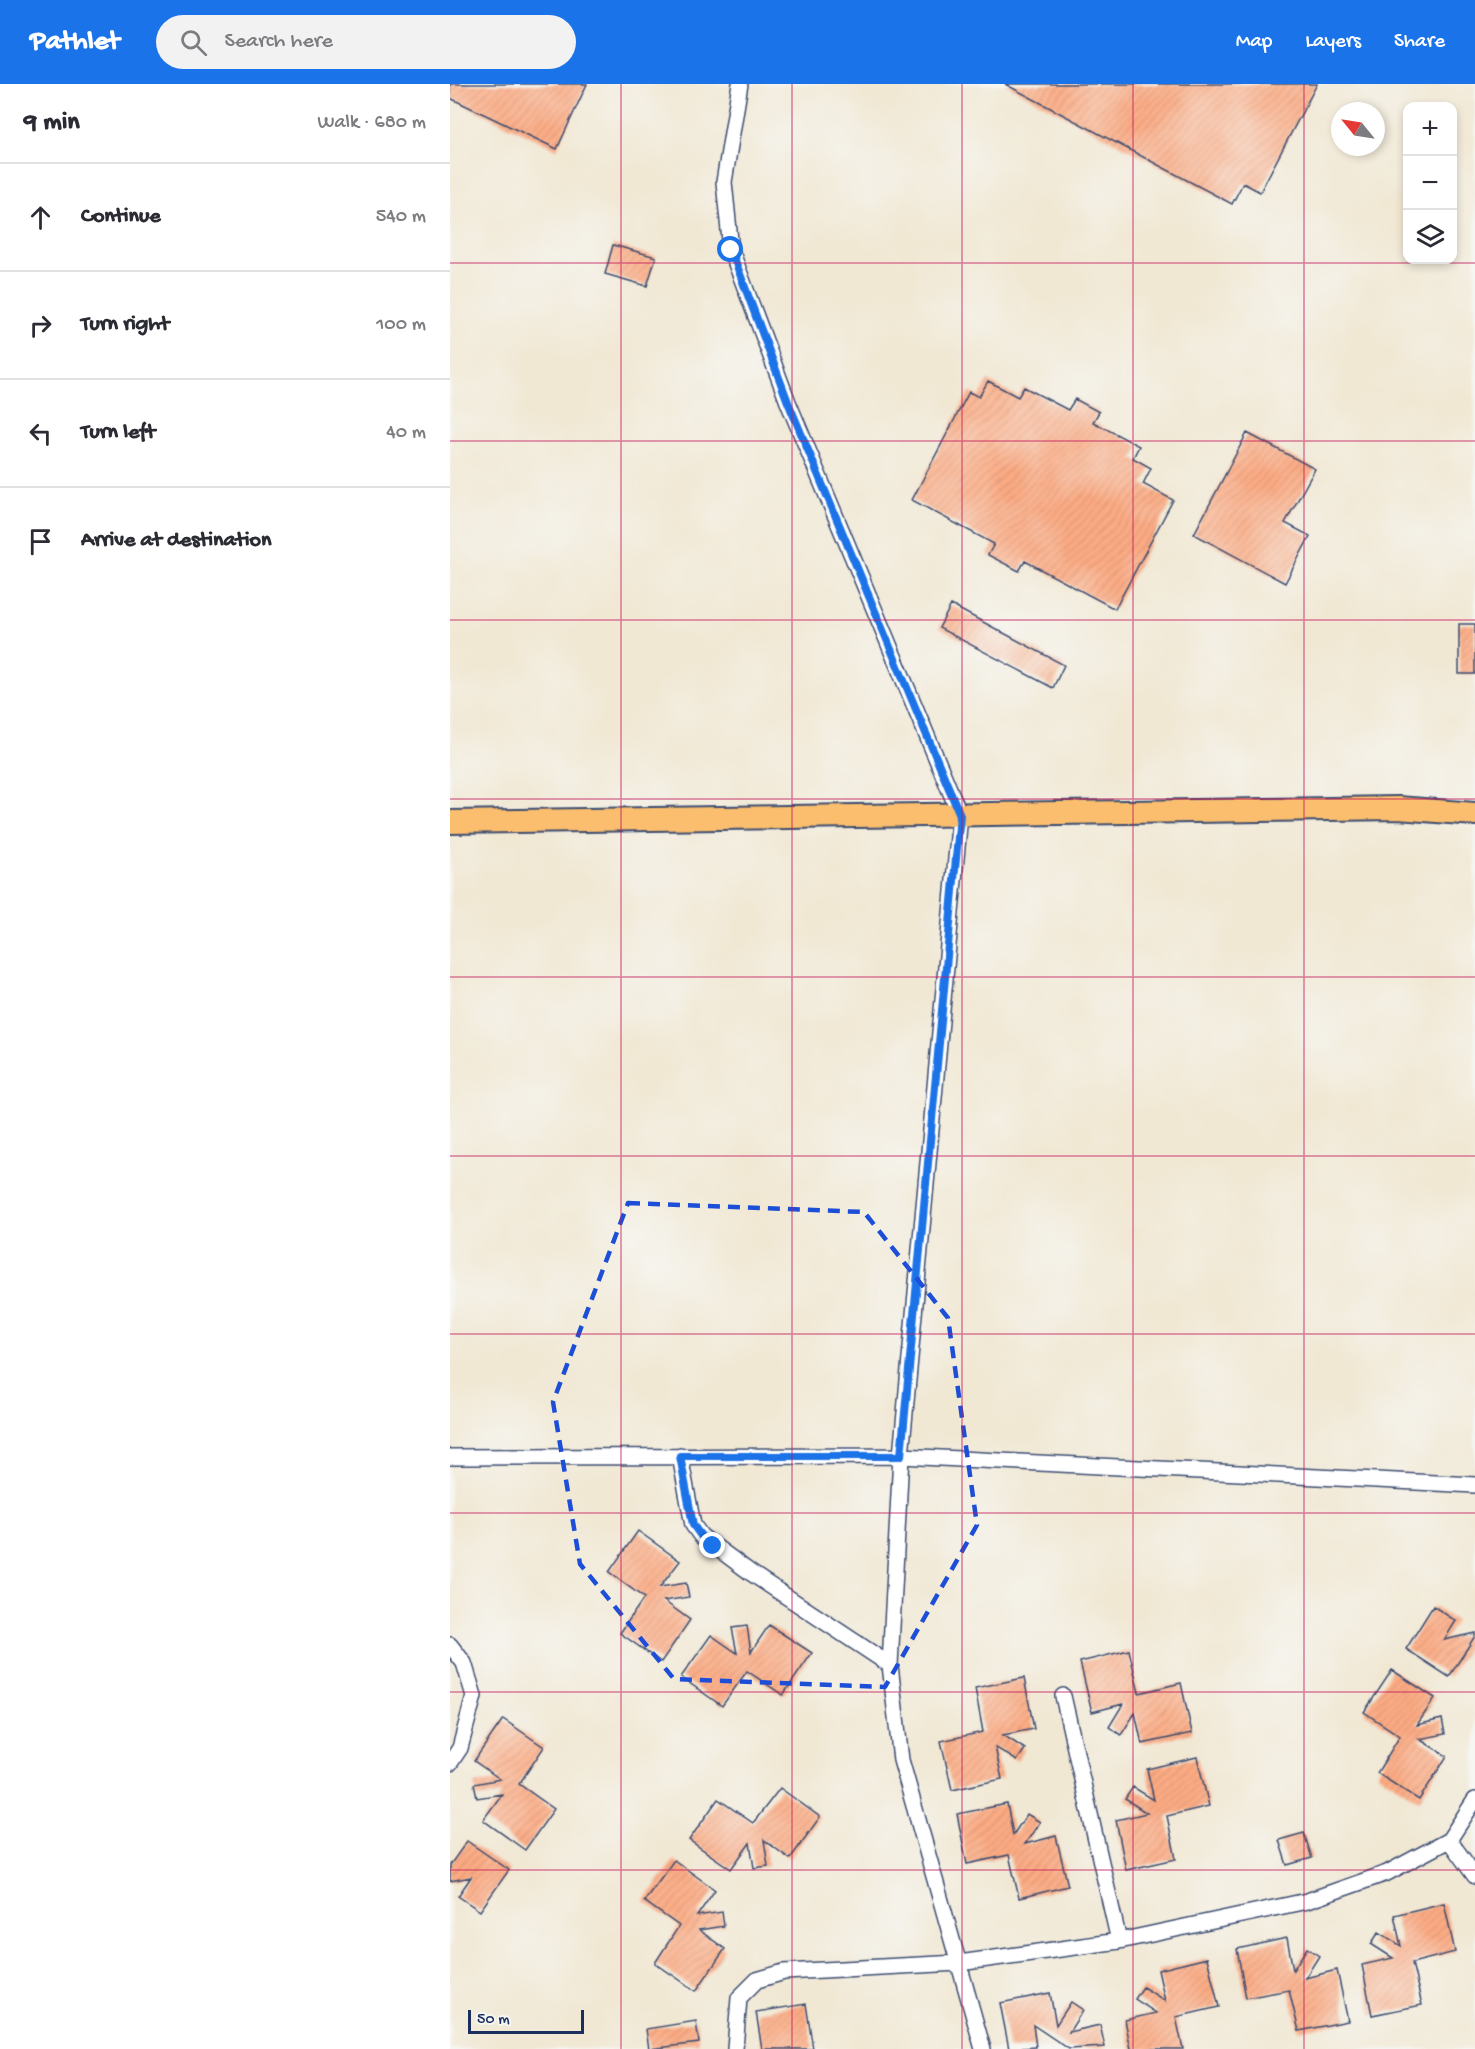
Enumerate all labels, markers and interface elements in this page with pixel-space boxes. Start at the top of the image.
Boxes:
search box [156,15,576,69]
text: Pathlet [30,26,120,59]
icon: search [177,26,210,59]
text: Search here [225,29,333,55]
text: Map [1236,30,1272,55]
text: Layers [1305,30,1361,55]
text: Share [1394,30,1445,55]
north arrow [1331,102,1385,156]
map controls [1403,102,1457,264]
button: + [1403,102,1457,156]
text: 9 min [24,108,80,139]
text: Walk · 680 m [317,112,426,135]
button: − [1403,156,1457,210]
icon: ahead [24,201,57,234]
text: Continue [81,204,161,230]
text: 540 m [376,206,426,229]
button: layers [1403,210,1457,264]
route start [717,236,743,262]
icon: right [24,309,57,342]
text: Turn right [81,312,169,338]
text: 100 m [376,314,426,337]
icon: left [24,417,57,450]
text: Turn left [81,420,155,446]
text: 40 m [386,422,426,445]
icon: arrive [24,525,57,558]
text: Arrive at destination [81,528,271,554]
route end [699,1532,725,1558]
scale bar [468,2007,584,2034]
text: 50 m [477,2011,510,2030]

